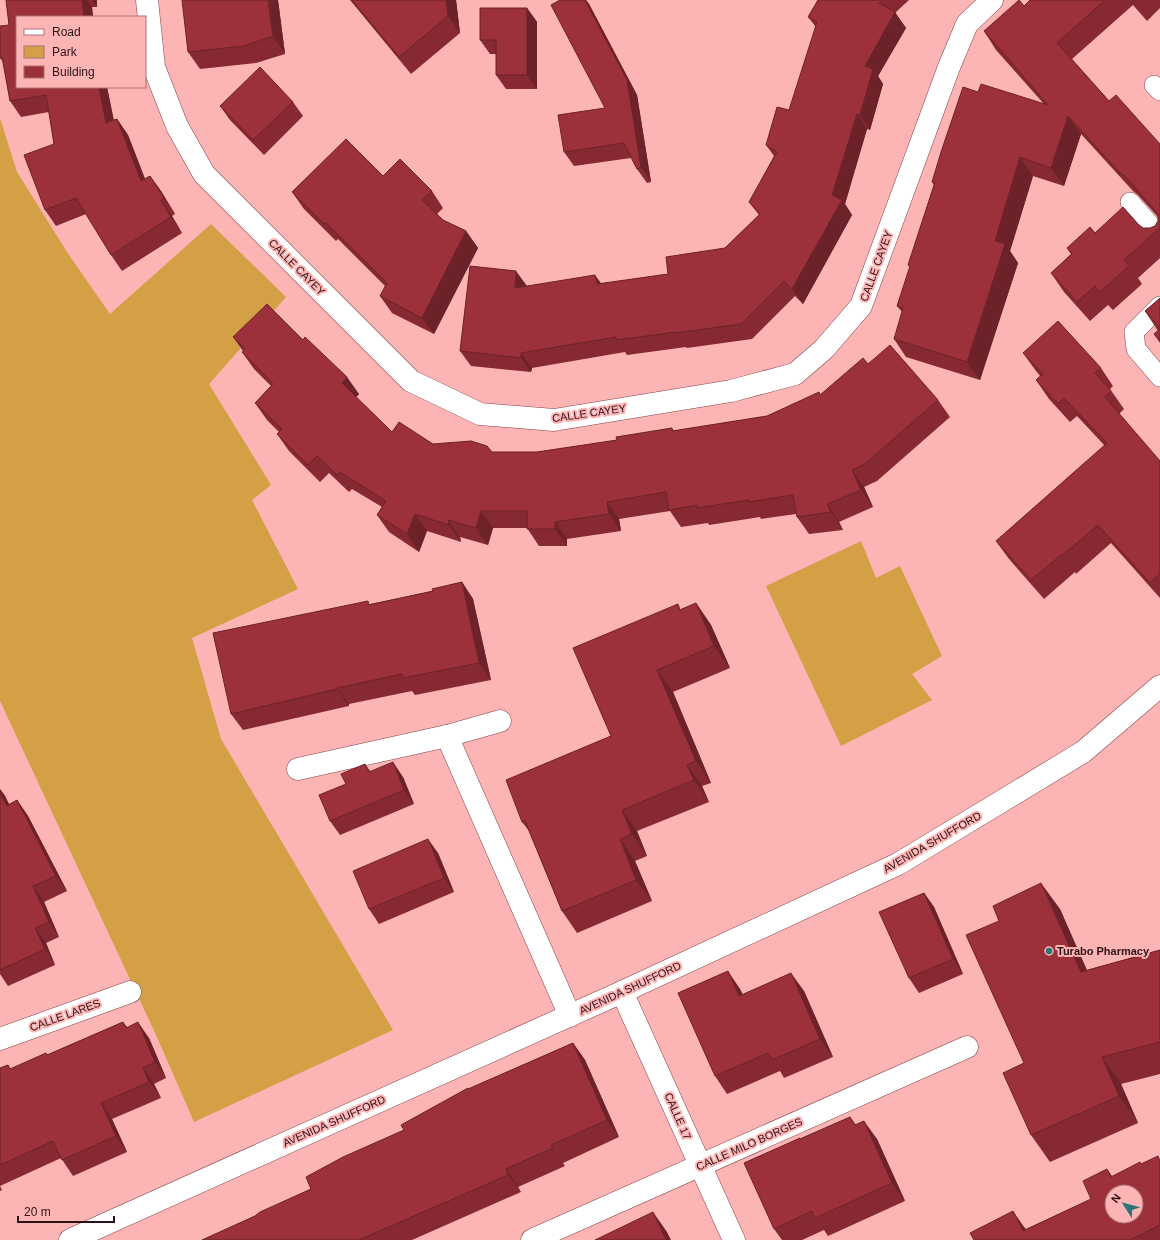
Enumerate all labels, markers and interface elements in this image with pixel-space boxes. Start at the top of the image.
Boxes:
legend [16,16,146,88]
text: Road [52,25,81,39]
text: Park [52,45,78,59]
text: Building [52,65,95,79]
street label: CALLE CAYEY [858,228,895,303]
street label: CALLE CAYEY [266,236,328,298]
street label: CALLE CAYEY [551,402,627,424]
street label: AVENIDA SHUFFORD [881,809,983,875]
place label: Turabo Pharmacy [1057,945,1150,957]
marker: Turabo Pharmacy [1044,946,1054,956]
street label: AVENIDA SHUFFORD [577,959,683,1017]
street label: CALLE LARES [28,997,102,1033]
street label: CALLE 17 [662,1091,694,1141]
street label: AVENIDA SHUFFORD [281,1093,387,1149]
street label: CALLE MILO BORGES [694,1115,804,1173]
north arrow [1104,1184,1144,1224]
text: N [1109,1191,1123,1205]
scale bar [18,1198,114,1224]
text: 20 m [24,1205,51,1219]

